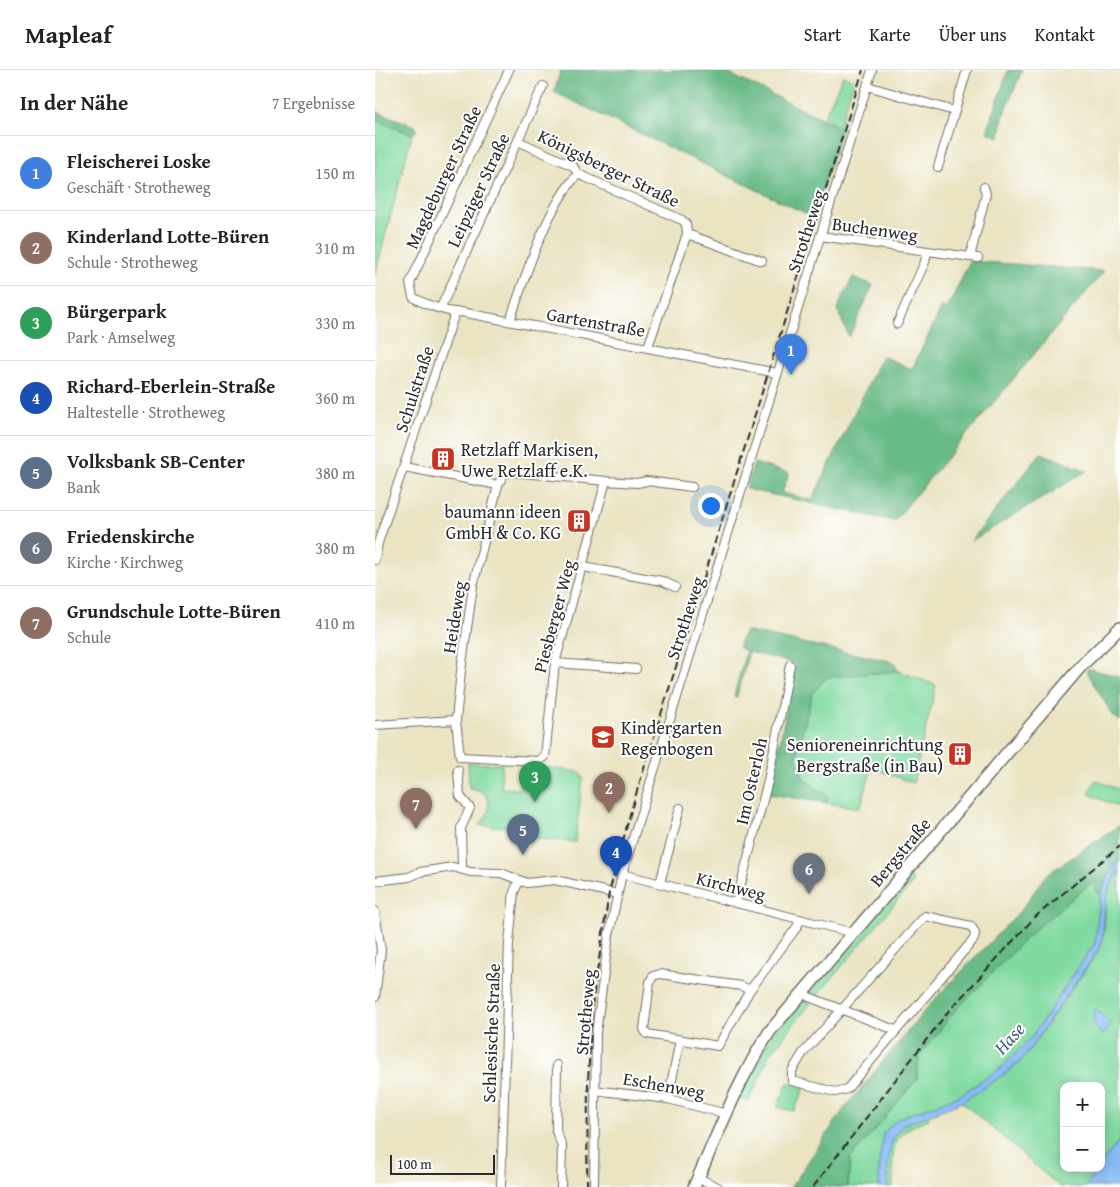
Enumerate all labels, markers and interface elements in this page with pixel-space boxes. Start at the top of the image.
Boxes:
text: Mapleaf [25,17,112,52]
text: Start [804,21,841,48]
text: Karte [869,21,911,48]
text: Über uns [939,21,1007,48]
text: Kontakt [1035,21,1095,48]
text: In der Nähe [20,87,128,118]
text: 7 Ergebnisse [272,91,355,115]
street label: Magdeburger Straße [398,101,488,253]
street label: Königsberger Straße [533,122,685,214]
street label: Leipziger Straße [440,128,516,252]
text: Fleischerei Loske [67,147,211,175]
text: 1 [32,161,40,185]
text: 150 m [315,161,355,185]
text: Geschäft · Strotheweg [67,175,211,199]
street label: Strotheweg [780,186,832,276]
street label: Buchenweg [830,210,920,248]
text: Kinderland Lotte-Büren [67,222,269,250]
text: 2 [32,236,40,260]
text: 310 m [315,236,355,260]
text: Schule · Strotheweg [67,250,198,274]
text: Bürgerpark [67,297,167,325]
street label: Gartenstraße [545,300,647,344]
text: 3 [32,311,40,335]
text: 330 m [315,311,355,335]
text: Park · Amselweg [67,325,175,349]
pin: 1 [775,334,807,375]
street label: Schulstraße [387,342,441,436]
text: Richard-Eberlein-Straße [67,372,275,400]
text: 4 [32,386,40,410]
text: 360 m [315,386,355,410]
text: Haltestelle · Strotheweg [67,400,225,424]
place label: Retzlaff Markisen, Uwe Retzlaff e.K. [461,436,598,484]
building icon: Retzlaff Markisen, Uwe Retzlaff e.K. [430,446,456,472]
text: Volksbank SB-Center [67,447,245,475]
text: 5 [32,461,40,485]
text: 380 m [315,461,355,485]
text: Bank [67,475,101,499]
your location [698,493,724,519]
place label: baumann ideen GmbH & Co. KG [444,498,561,546]
building icon: baumann ideen GmbH & Co. KG [566,508,592,534]
text: Friedenskirche [67,522,195,550]
text: 6 [32,536,40,560]
text: 380 m [315,536,355,560]
text: Kirche · Kirchweg [67,550,183,574]
street label: Piesberger Weg [526,556,582,676]
street label: Strotheweg [659,573,711,663]
street label: Heideweg [435,579,473,655]
text: Grundschule Lotte-Büren [67,597,281,625]
text: 7 [32,611,40,635]
text: 410 m [315,611,355,635]
text: Schule [67,625,111,649]
place label: Kindergarten Regenbogen [621,714,722,762]
school or university icon: Kindergarten Regenbogen [590,724,616,750]
place label: Senioreneinrichtung Bergstraße (in Bau) [787,731,943,779]
street label: Im Osterloh [728,735,774,827]
building icon: Senioreneinrichtung Bergstraße (in Bau) [947,741,973,767]
pin: 3 [519,761,551,802]
pin: 2 [593,772,625,813]
pin: 7 [400,788,432,829]
street label: Bergstraße [863,811,937,893]
pin: 5 [507,814,539,855]
pin: 4 [600,836,632,877]
pin: 6 [793,853,825,894]
street label: Kirchweg [694,864,769,908]
street label: Schlesische Straße [475,963,507,1103]
street label: Strotheweg [568,968,602,1056]
water label: Hase [986,1015,1031,1061]
street label: Eschenweg [621,1065,707,1105]
map controls [1060,1082,1105,1172]
button: + [1060,1082,1105,1127]
button: − [1060,1127,1105,1172]
scale bar [390,1152,495,1175]
text: 100 m [397,1154,432,1174]

